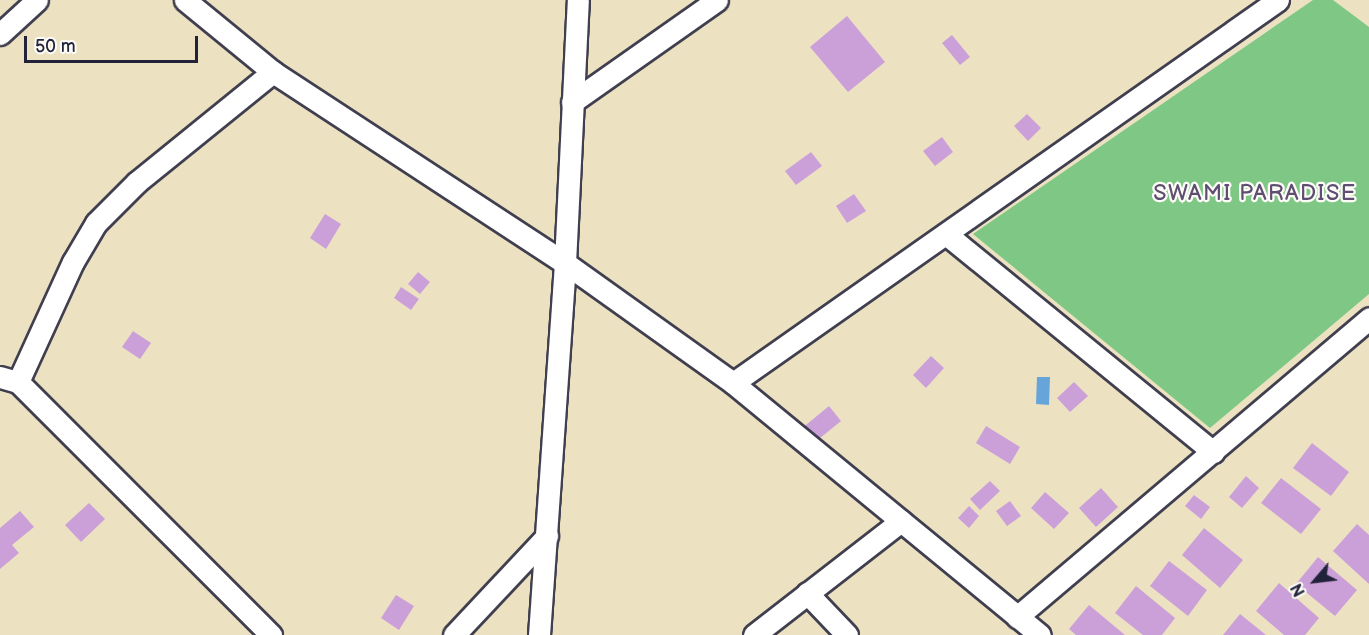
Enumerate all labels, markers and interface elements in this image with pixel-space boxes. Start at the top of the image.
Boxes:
scale bar [27,24,201,62]
text: 50 m [35,36,76,57]
district label: SWAMI PARADISE [1153,181,1357,207]
north arrow [1285,551,1345,611]
text: N [1287,580,1310,599]

